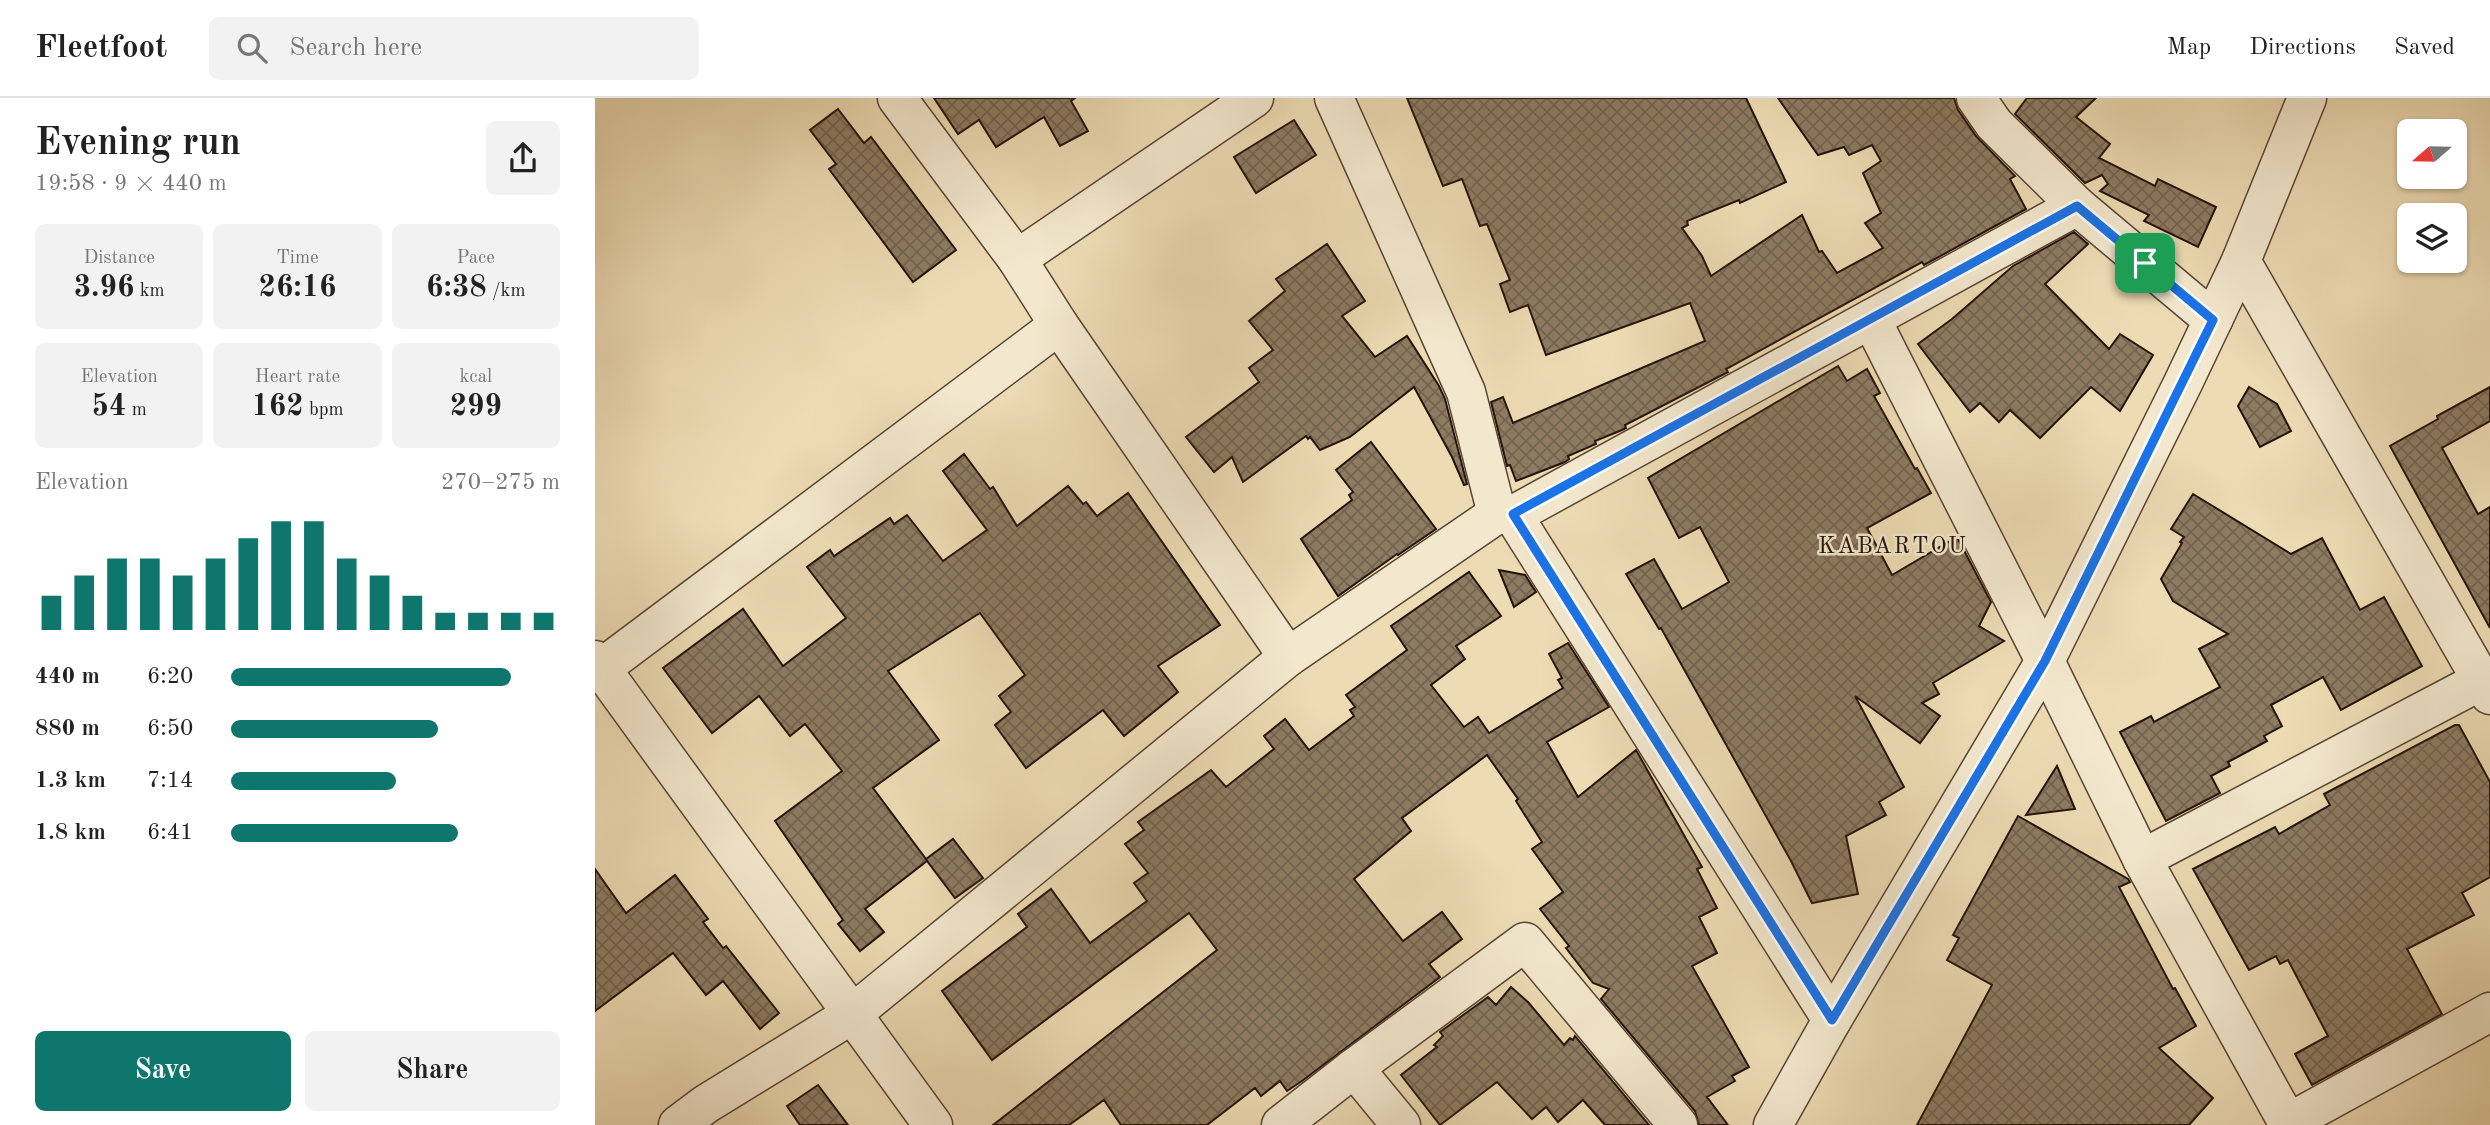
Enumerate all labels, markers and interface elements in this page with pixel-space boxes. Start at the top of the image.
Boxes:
search box [209,17,699,80]
icon: search [233,29,271,67]
text: Fleetfoot [35,32,167,65]
text: Search here [289,35,422,61]
text: Map [2167,36,2211,60]
text: Directions [2249,36,2356,60]
text: Saved [2394,36,2455,60]
north arrow [2397,119,2467,189]
map controls [2397,119,2467,273]
button: share [486,121,560,195]
text: Evening run [35,125,241,163]
text: 19:58 · 9 × 440 m [35,172,227,195]
button: layers [2397,203,2467,273]
pin [2115,233,2175,293]
icon: arrive [2126,244,2164,282]
text: Distance [83,249,155,268]
text: Time [276,249,319,268]
text: Pace [457,249,495,268]
text: 3.96 [74,273,134,303]
text: 26:16 [258,273,336,303]
text: 6:38 [426,273,487,303]
text: km [134,282,165,301]
text: /km [487,282,526,301]
text: Elevation [81,368,158,387]
text: Heart rate [255,368,340,387]
text: kcal [459,368,492,387]
text: 54 [92,392,126,422]
text: 162 [251,392,304,422]
text: 299 [450,392,502,422]
text: m [126,401,147,420]
text: bpm [304,401,344,420]
text: Elevation [35,471,129,494]
text: 270–275 m [441,471,560,494]
district label: KABARTOU [1818,535,1968,558]
text: 440 m [35,665,100,688]
text: 6:20 [147,665,193,688]
text: 880 m [35,717,100,740]
text: 6:50 [147,717,193,740]
text: 1.3 km [35,769,106,792]
text: 7:14 [147,769,193,792]
text: 1.8 km [35,821,106,844]
text: 6:41 [147,821,193,844]
button: Save [35,1031,291,1111]
button: Share [305,1031,560,1111]

